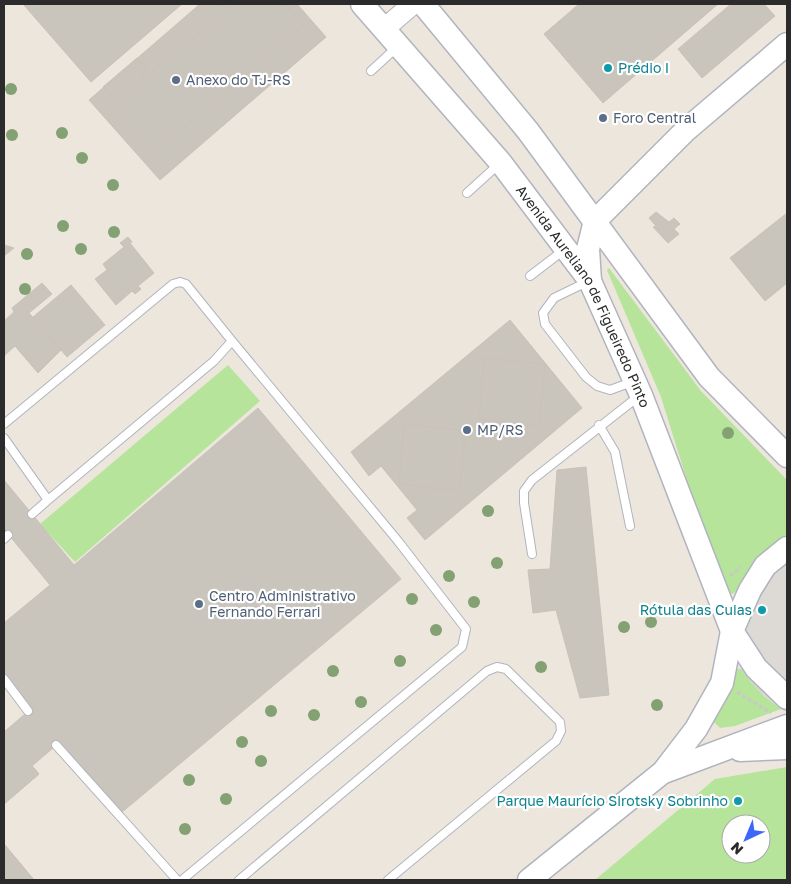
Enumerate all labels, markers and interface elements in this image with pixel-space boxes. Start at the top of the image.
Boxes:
place label: Prédio I [618,59,669,76]
marker: Prédio I [602,62,614,74]
place label: Anexo do TJ-RS [186,71,291,88]
marker: Anexo do TJ-RS [170,74,182,86]
place label: Foro Central [613,109,696,126]
marker: Foro Central [597,112,609,124]
street label: Avenida Aureliano de Figueiredo Pinto [513,182,654,410]
place label: MP/RS [477,421,523,438]
marker: MP/RS [461,424,473,436]
place label: Centro Administrativo Fernando Ferrari [209,587,356,620]
marker: Centro Administrativo Fernando Ferrari [193,598,205,610]
place label: Rótula das Cuias [640,601,752,618]
marker: Rótula das Cuias [756,604,768,616]
place label: Parque Maurício Sirotsky Sobrinho [496,792,728,809]
marker: Parque Maurício Sirotsky Sobrinho [732,795,744,807]
north arrow [721,814,771,864]
text: N [727,839,746,859]

